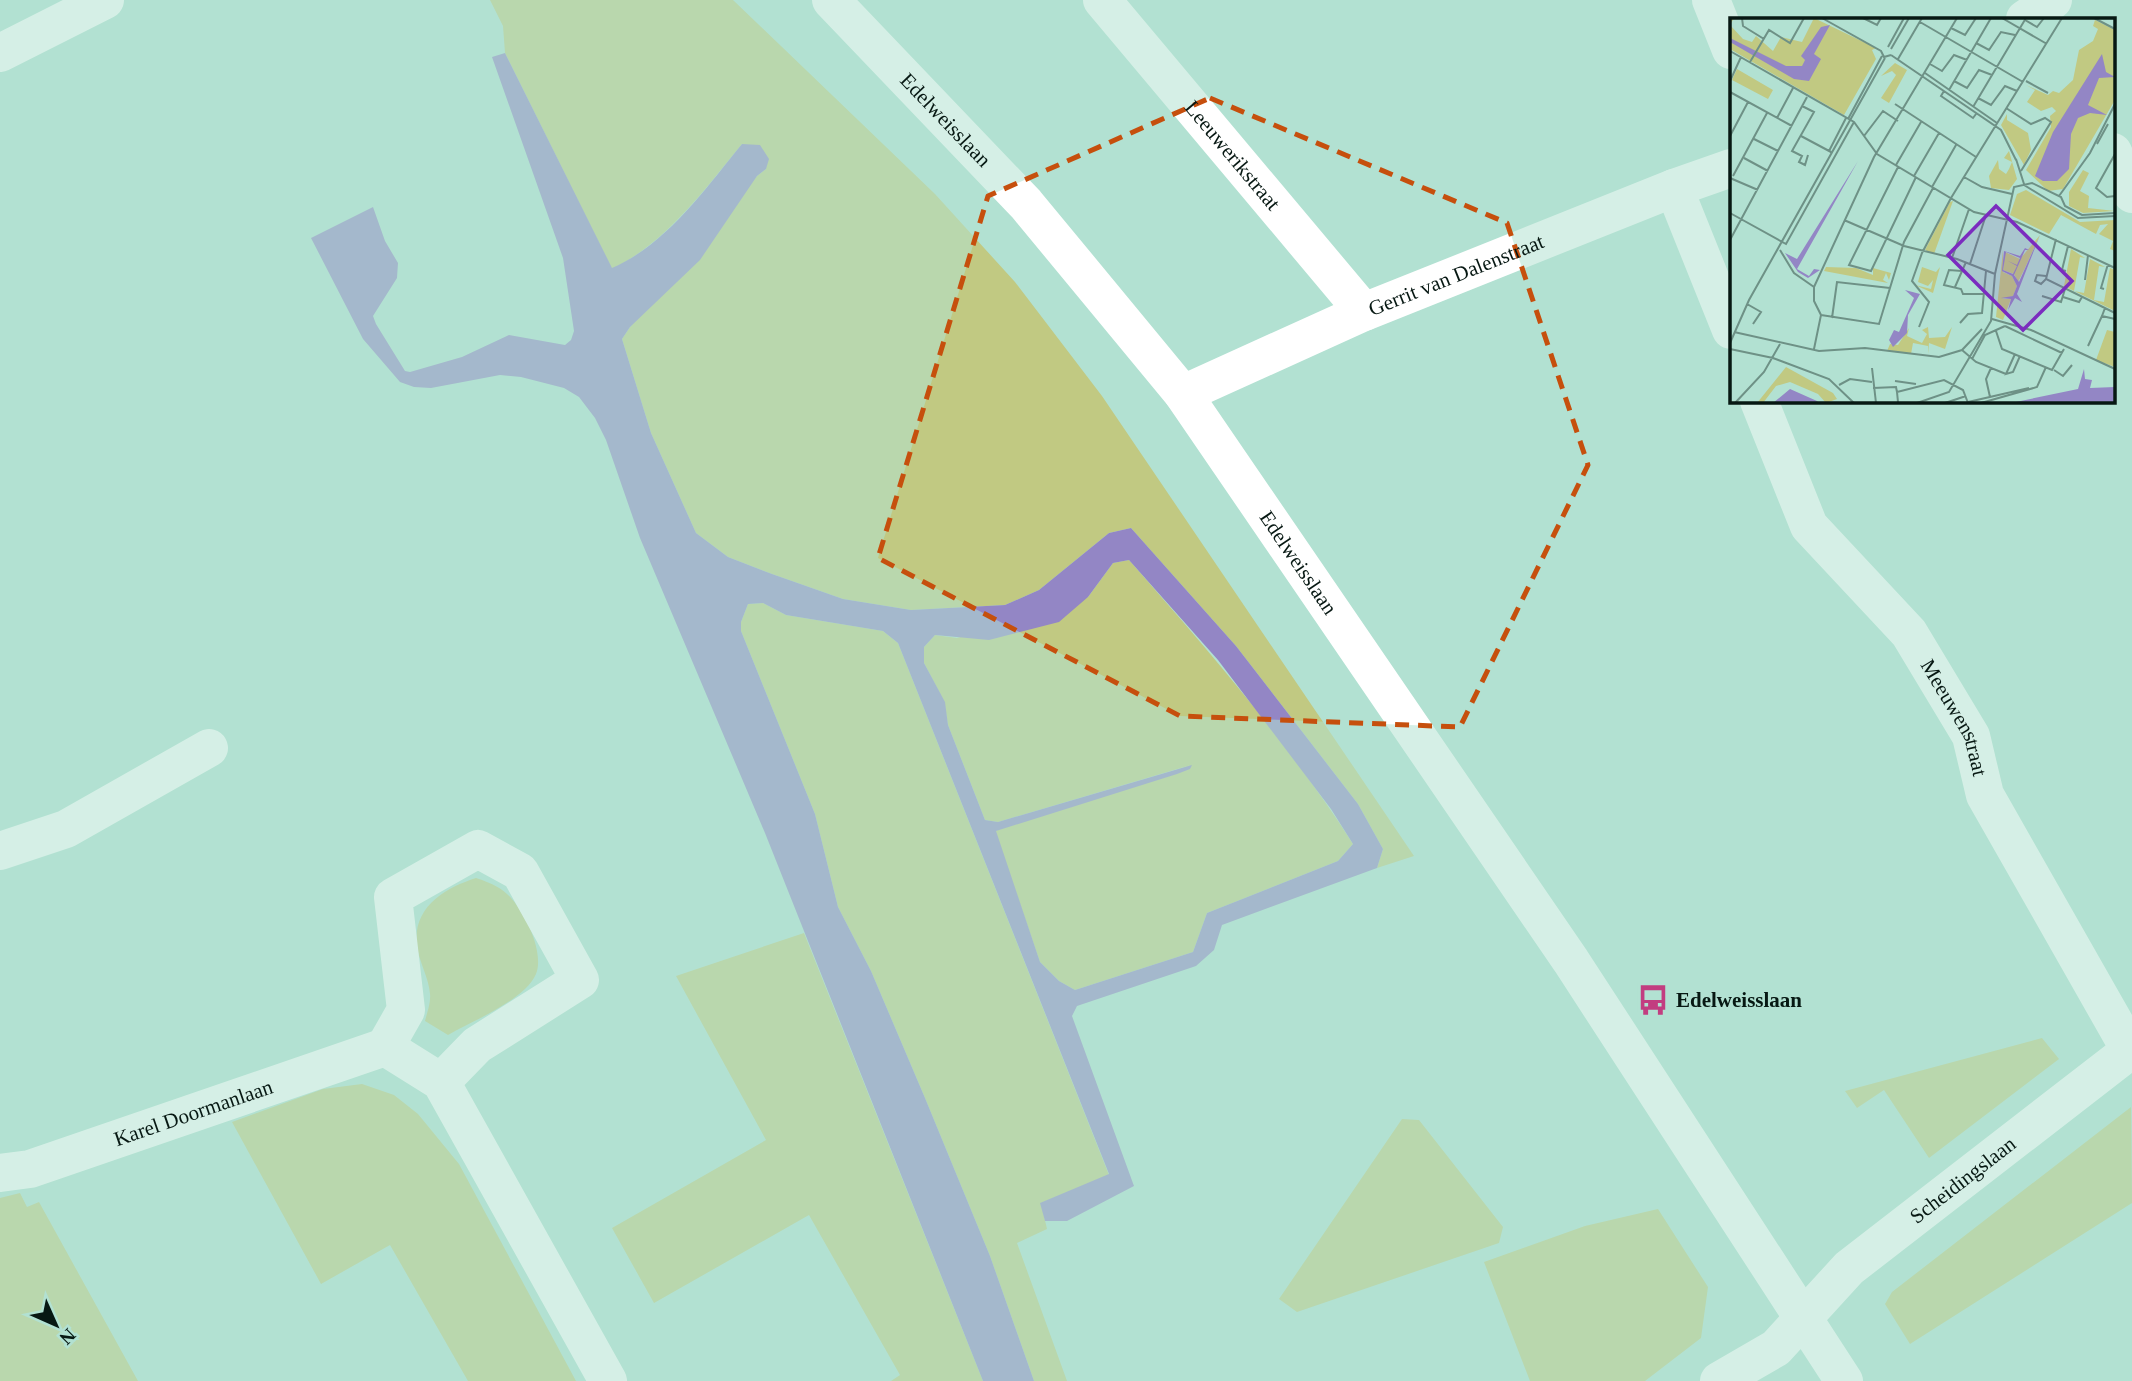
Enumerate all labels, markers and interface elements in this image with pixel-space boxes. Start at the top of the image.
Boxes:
inset map [1730,18,2114,402]
street label: Edelweisslaan [895,68,996,172]
street label: Leeuwerikstraat [1180,96,1285,215]
street label: Gerrit van Dalenstraat [1365,229,1547,321]
street label: Edelweisslaan [1255,506,1343,619]
street label: Meeuwenstraat [1916,655,1992,779]
bus stop icon: Edelweisslaan [1636,983,1670,1017]
place label: Edelweisslaan [1676,988,1802,1012]
street label: Karel Doormanlaan [111,1074,276,1151]
street label: Scheidingslaan [1905,1131,2021,1228]
north arrow [21,1290,91,1360]
text: N [55,1324,80,1349]

